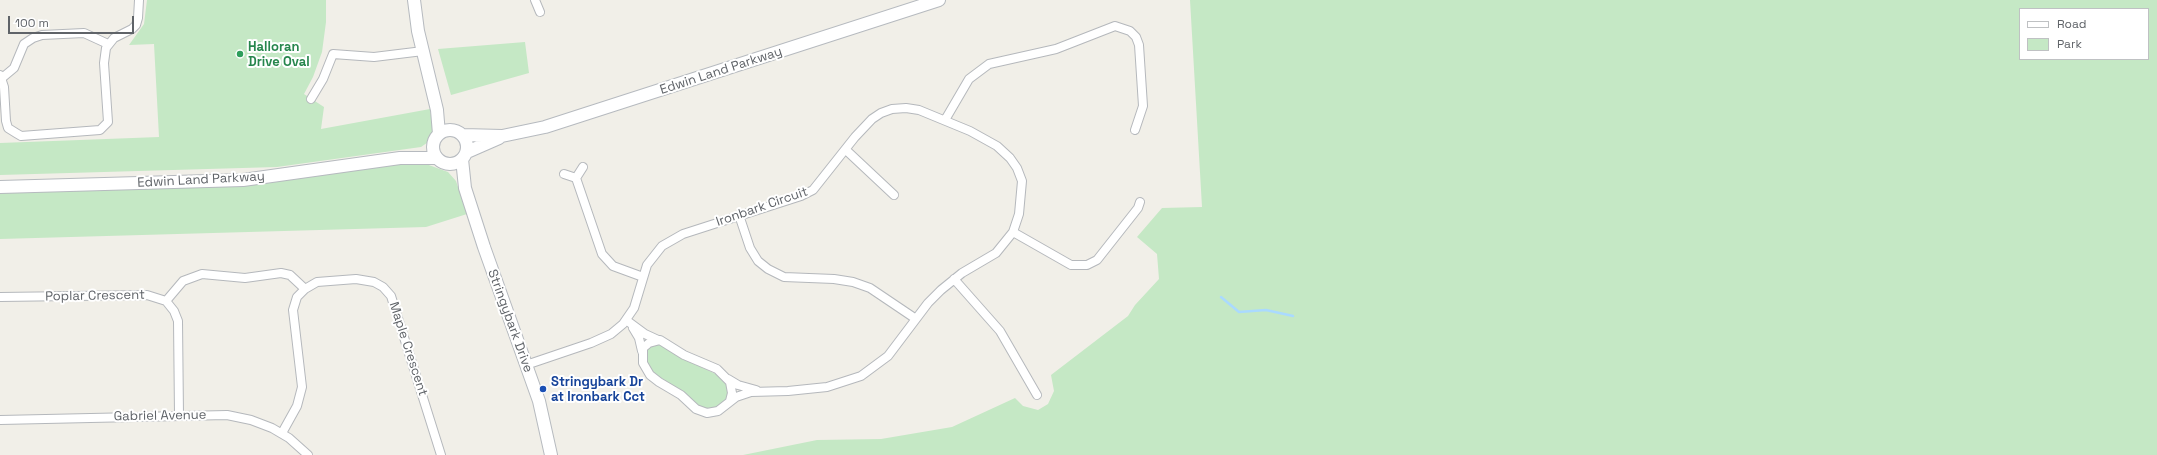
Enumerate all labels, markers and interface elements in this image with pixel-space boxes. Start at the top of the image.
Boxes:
scale bar [10,8,136,34]
legend [2019,8,2149,60]
text: 100 m [15,15,49,31]
text: Road [2057,16,2086,32]
text: Park [2057,36,2082,52]
place label: Halloran Drive Oval [248,39,310,70]
street label: Edwin Land Parkway [658,44,784,98]
marker: Halloran Drive Oval [235,49,245,59]
street label: Edwin Land Parkway [137,169,265,191]
street label: Ironbark Circuit [714,184,810,230]
street label: Stringybark Drive [484,267,536,375]
street label: Poplar Crescent [45,287,145,305]
street label: Maple Crescent [385,300,431,398]
place label: Stringybark Dr at Ironbark Cct [551,374,645,405]
marker: Stringybark Dr at Ironbark Cct [538,384,548,394]
street label: Gabriel Avenue [114,407,206,425]

